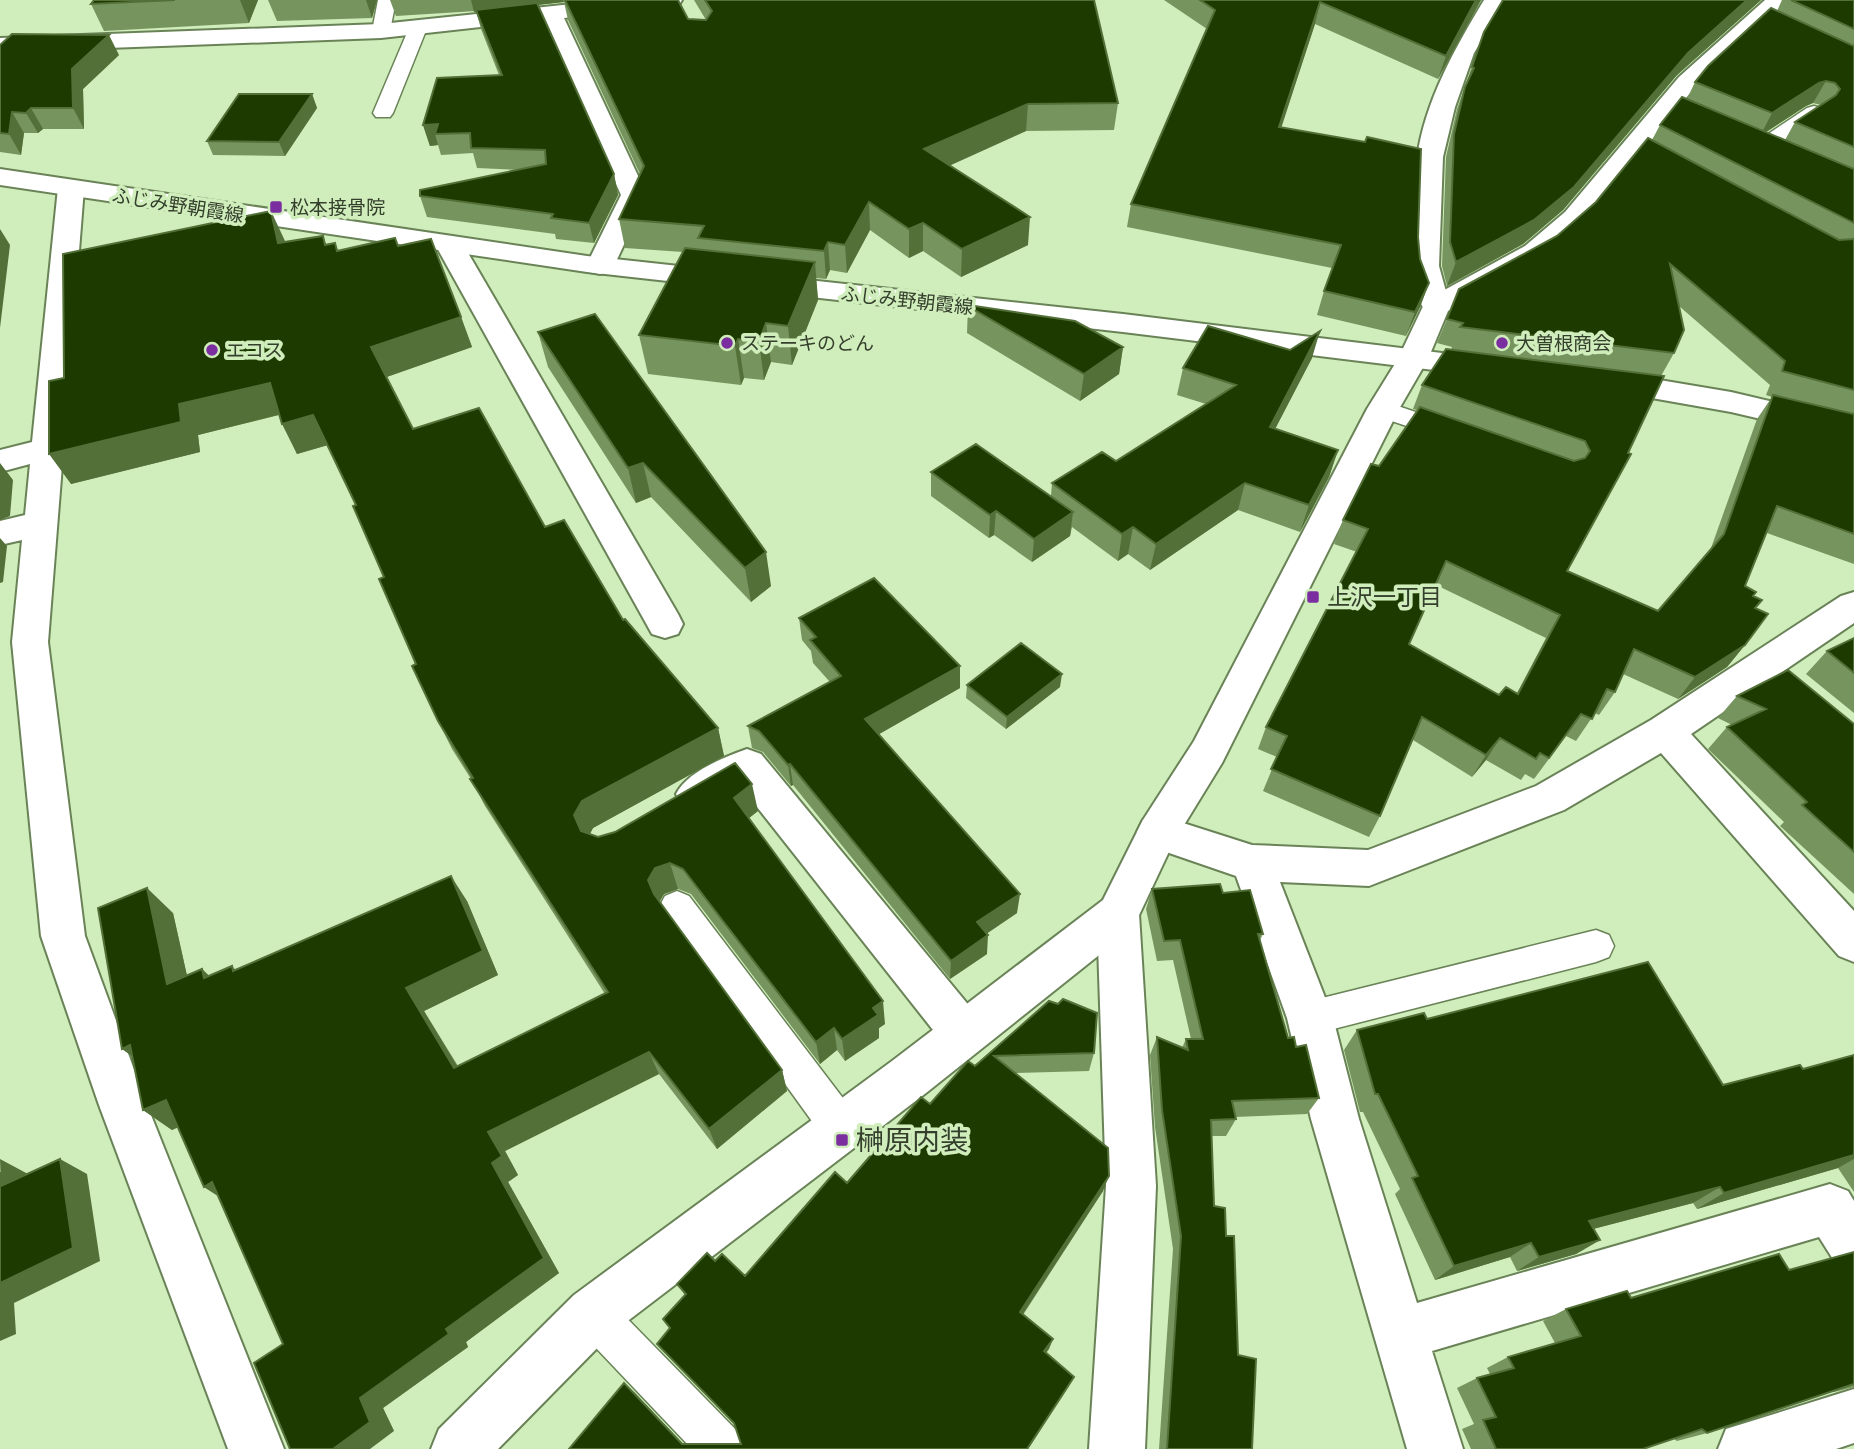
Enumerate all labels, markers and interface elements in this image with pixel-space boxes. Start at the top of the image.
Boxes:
street label: ふじみ野朝霞線 [111,184,245,226]
place label: 松本接骨院 [290,196,385,218]
marker: 松本接骨院 [268,199,284,215]
street label: ふじみ野朝霞線 [840,282,974,318]
place label: ステーキのどん [741,332,874,354]
place label: 大曽根商会 [1516,332,1611,354]
marker: ステーキのどん [719,335,735,351]
marker: 大曽根商会 [1494,335,1510,351]
place label: エコス [226,339,283,361]
marker: エコス [204,342,220,358]
place label: 上沢一丁目 [1327,584,1442,610]
marker: 上沢一丁目 [1305,589,1321,605]
place label: 榊原内装 [856,1124,968,1157]
marker: 榊原内装 [834,1132,850,1148]

